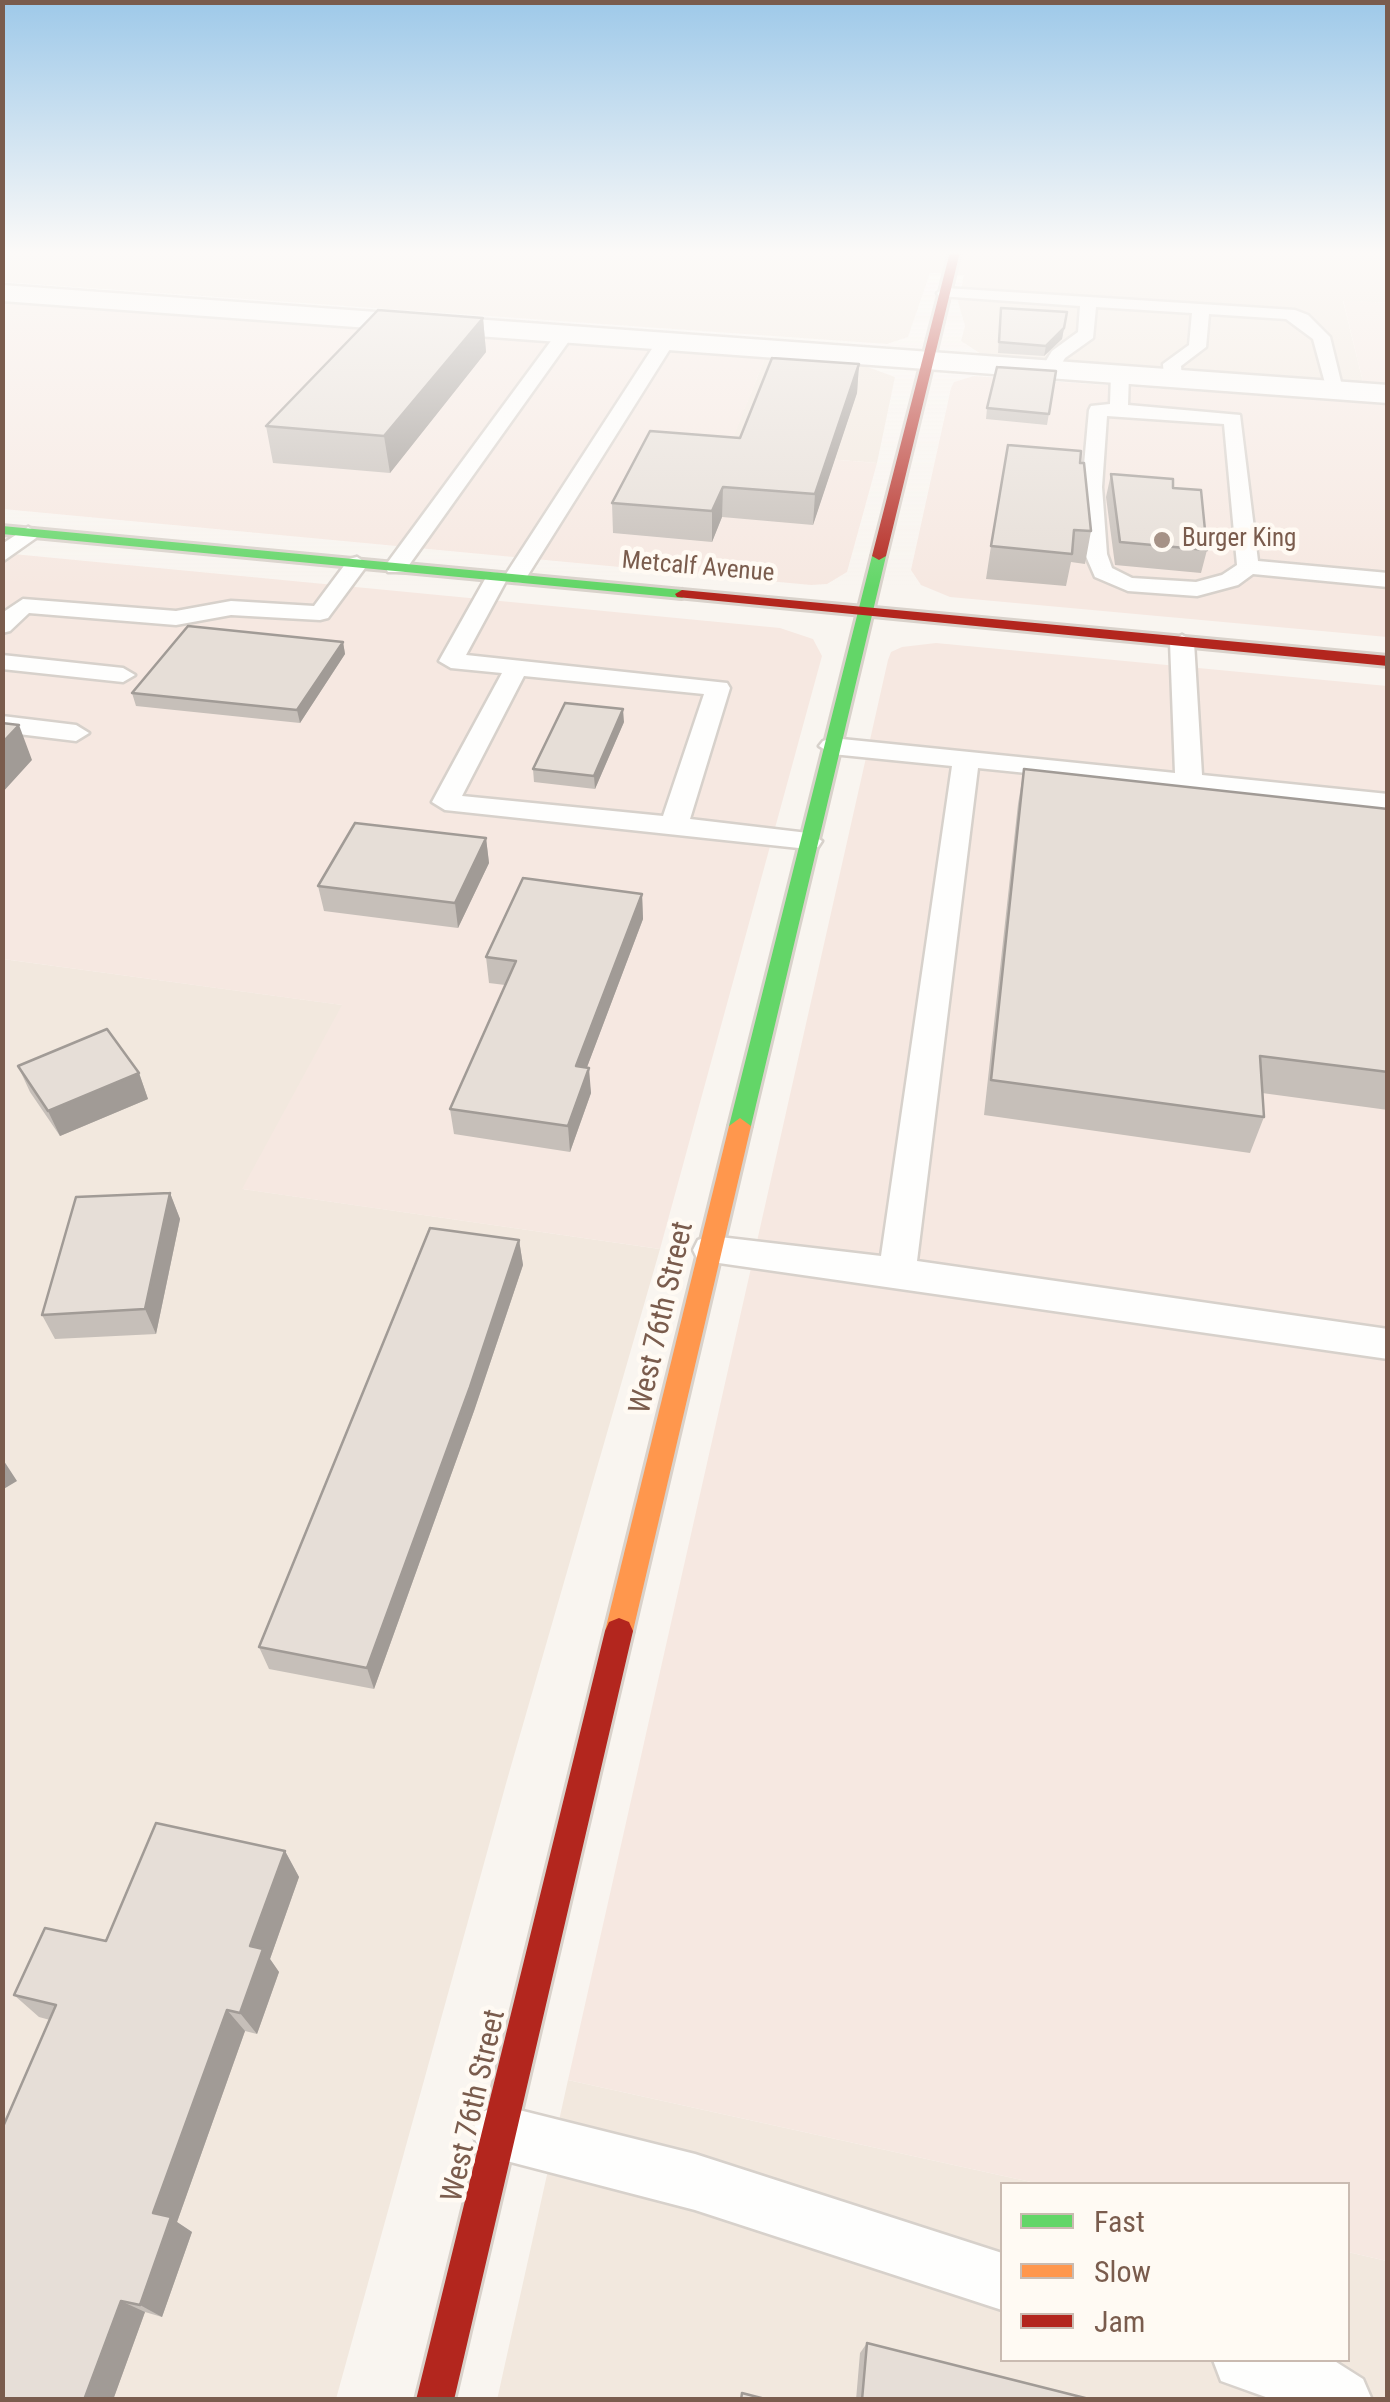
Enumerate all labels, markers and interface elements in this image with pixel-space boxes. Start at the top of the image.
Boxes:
place label: Burger King [1182,525,1296,555]
marker: Burger King [1151,529,1173,551]
street label: Metcalf Avenue [621,546,775,590]
street label: West 76th Street [623,1218,703,1418]
street label: West 76th Street [435,2006,515,2206]
legend [1000,2182,1350,2362]
text: Fast [1094,2204,1145,2239]
text: Slow [1094,2254,1151,2289]
text: Jam [1094,2304,1145,2339]

